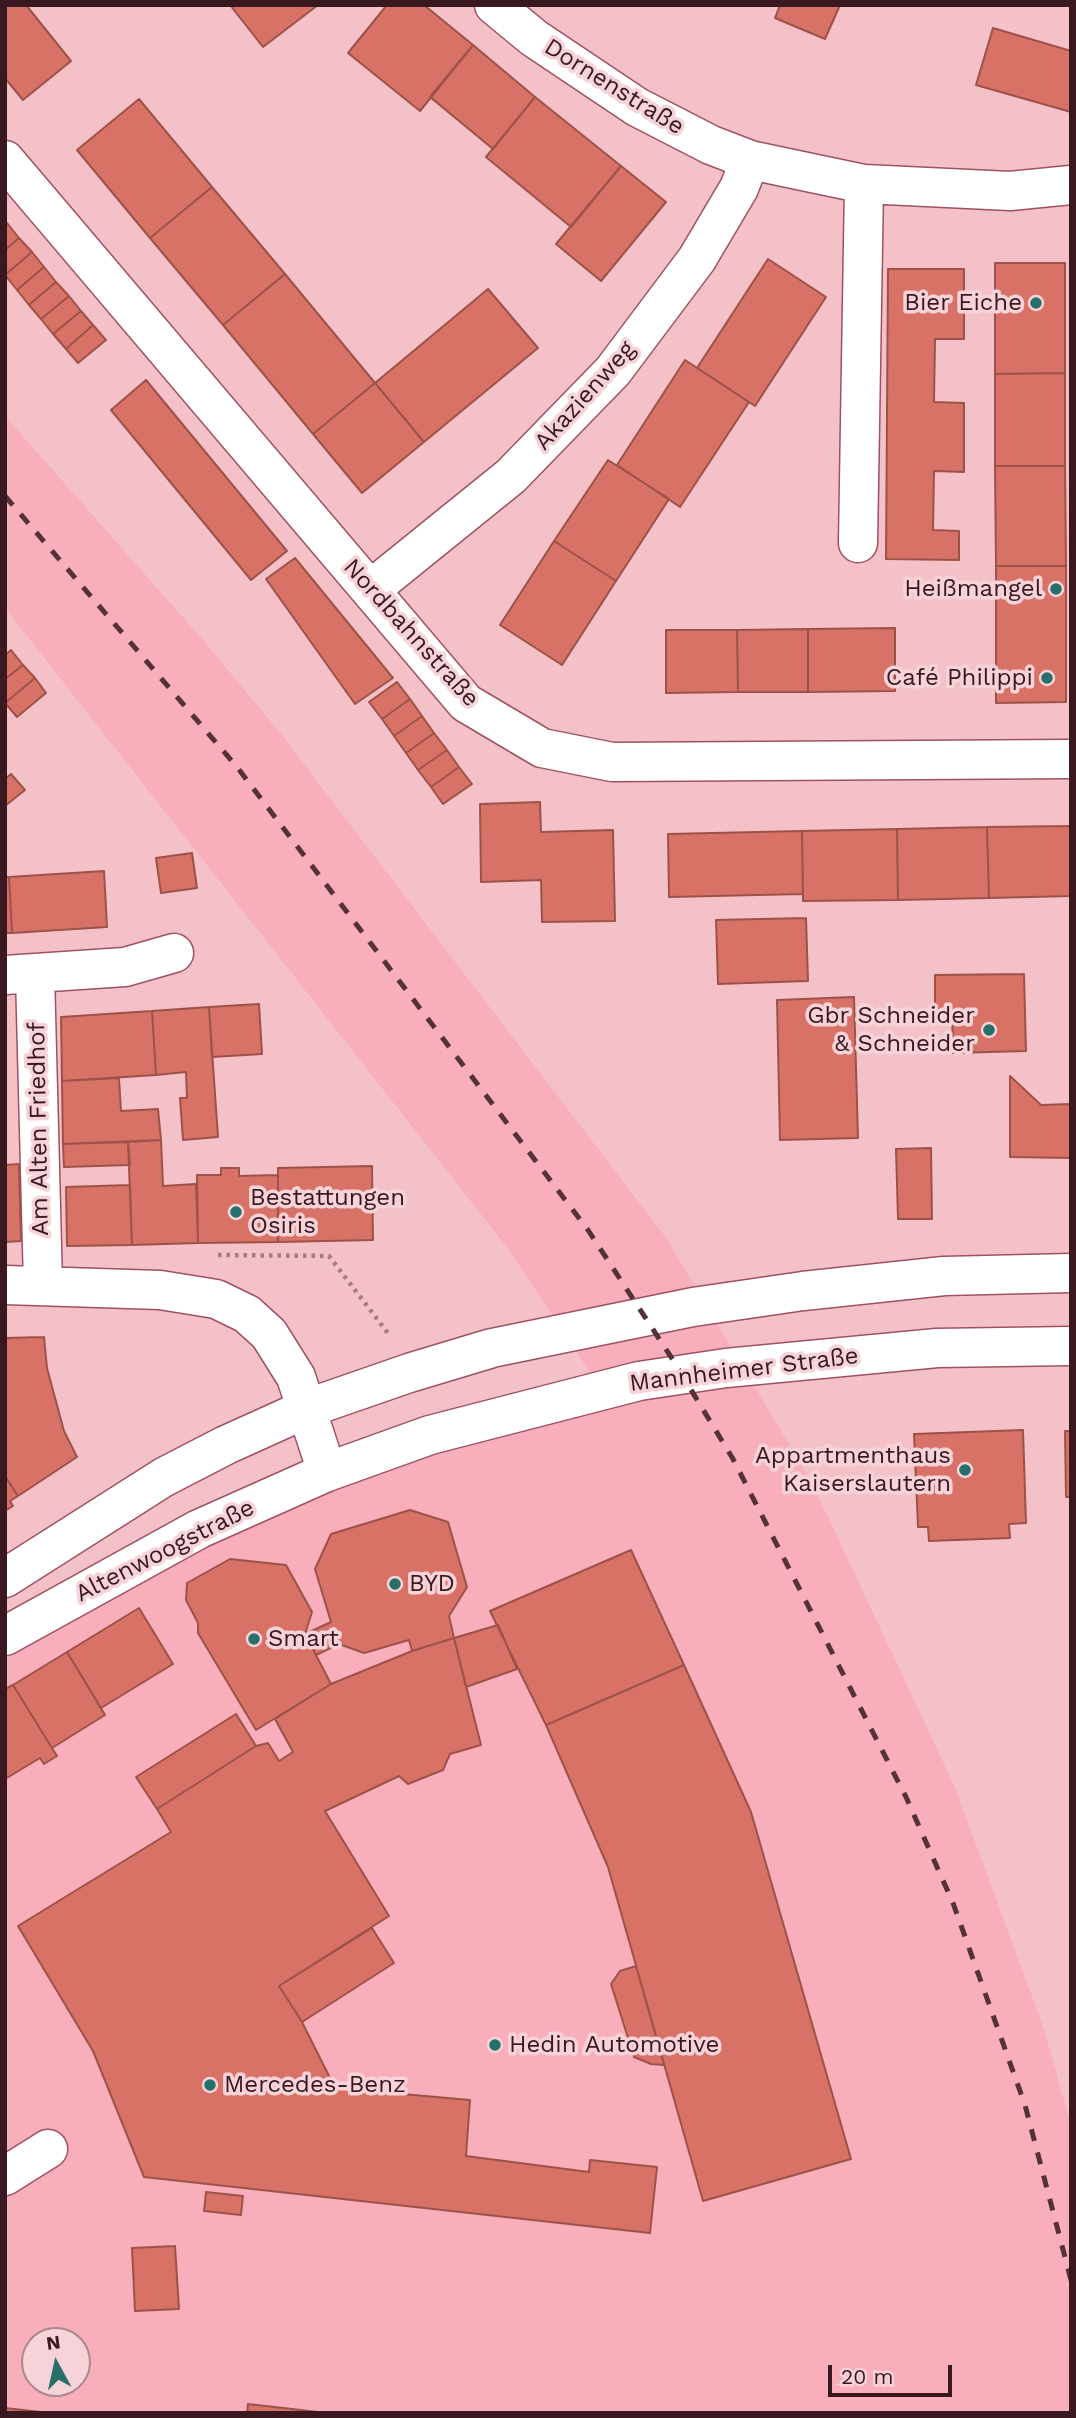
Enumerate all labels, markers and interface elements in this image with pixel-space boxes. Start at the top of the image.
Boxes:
street label: Dornenstraße [539,33,689,141]
place label: Bier Eiche [904,289,1022,317]
marker: Bier Eiche [1028,295,1044,311]
street label: Akazienweg [529,336,641,456]
street label: Nordbahnstraße [337,553,485,713]
place label: Heißmangel [904,575,1042,603]
marker: Heißmangel [1048,581,1064,597]
place label: Café Philippi [886,664,1033,692]
marker: Café Philippi [1039,670,1055,686]
place label: Gbr Schneider & Schneider [807,1002,975,1058]
street label: Am Alten Friedhof [23,1022,55,1236]
marker: Gbr Schneider & Schneider [981,1022,997,1038]
place label: Bestattungen Osiris [250,1184,405,1240]
marker: Bestattungen Osiris [228,1204,244,1220]
street label: Mannheimer Straße [628,1342,860,1398]
place label: Appartmenthaus Kaiserslautern [755,1442,951,1498]
marker: Appartmenthaus Kaiserslautern [957,1462,973,1478]
street label: Altenwoogstraße [71,1493,259,1609]
place label: BYD [409,1570,455,1598]
marker: BYD [387,1576,403,1592]
place label: Smart [268,1625,339,1653]
marker: Smart [246,1631,262,1647]
place label: Hedin Automotive [509,2031,719,2059]
marker: Hedin Automotive [487,2037,503,2053]
place label: Mercedes-Benz [224,2071,406,2099]
marker: Mercedes-Benz [202,2077,218,2093]
north arrow [21,2327,91,2397]
text: N [45,2330,62,2355]
scale bar [831,2352,955,2396]
text: 20 m [841,2364,893,2389]

